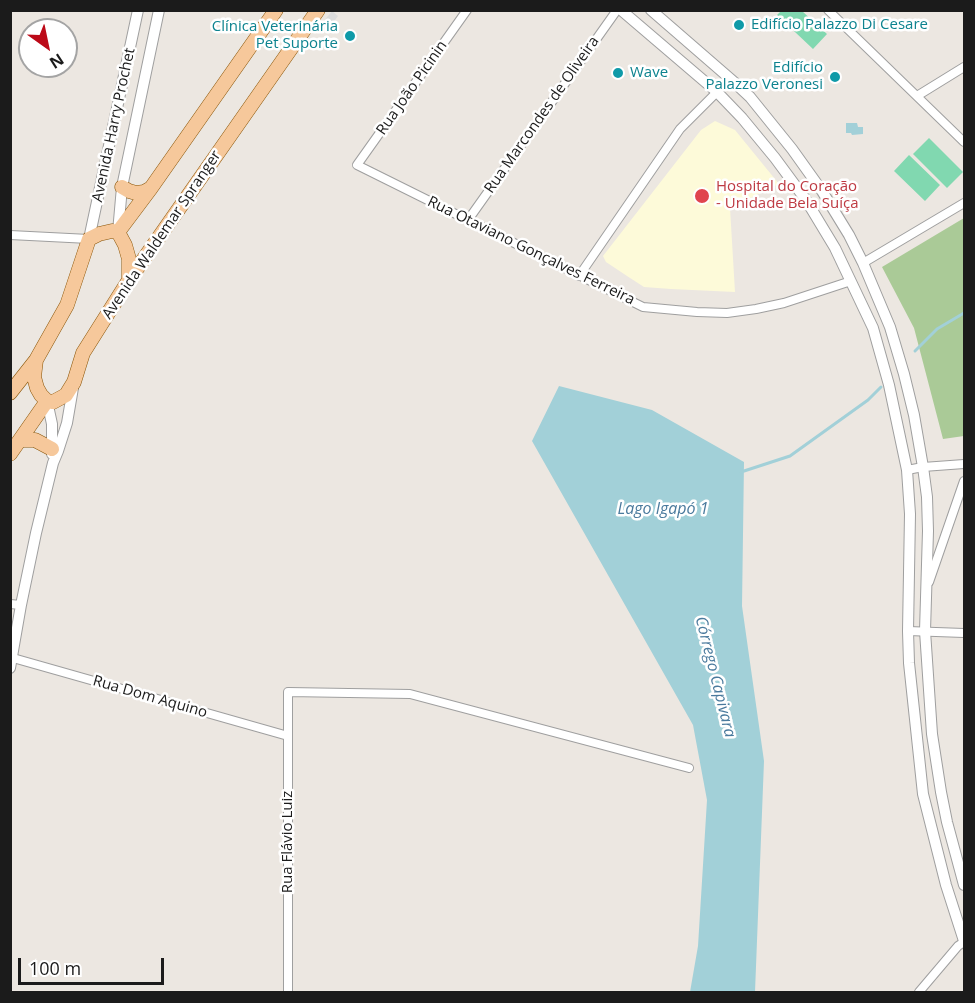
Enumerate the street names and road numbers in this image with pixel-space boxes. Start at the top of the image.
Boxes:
street label: Rua Marcondes de Oliveira [481,33,603,197]
street label: Rua João Picinin [373,37,451,139]
street label: Avenida Harry Prochet [89,46,139,204]
street label: Avenida Waldemar Spranger [99,147,225,323]
street label: Rua Otaviano Gonçalves Ferreira [424,193,638,309]
street label: Rua Dom Aquino [91,672,209,722]
street label: Rua Flávio Luiz [279,791,297,893]

